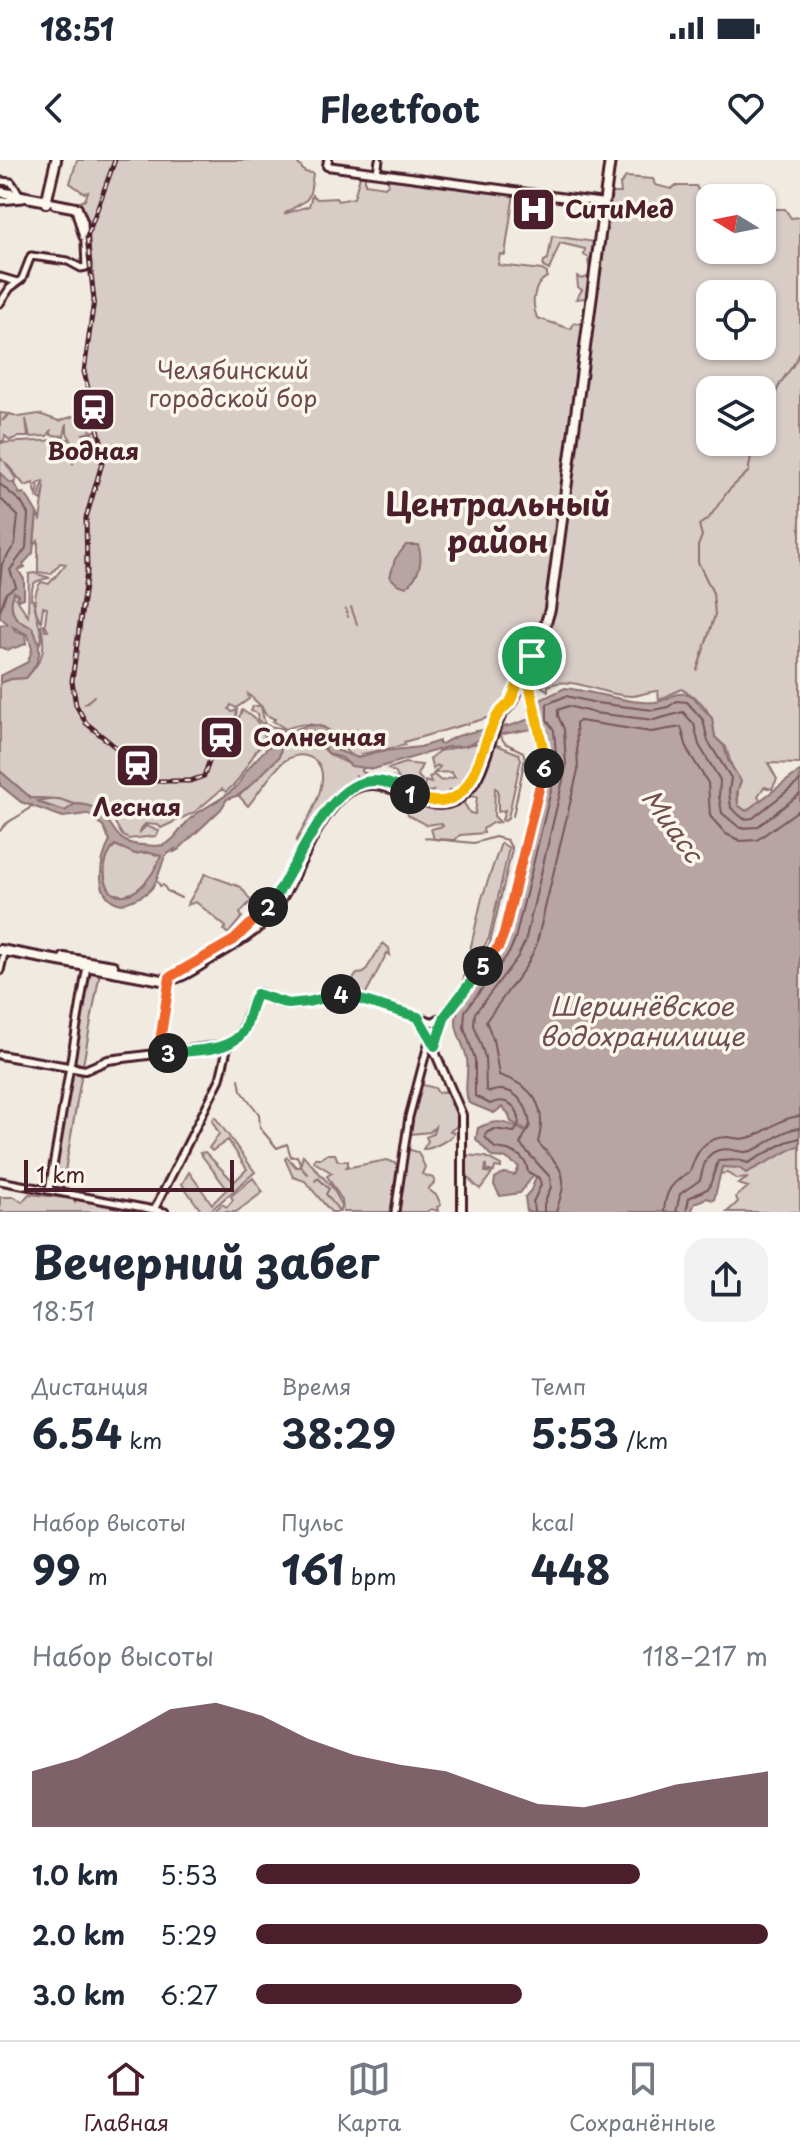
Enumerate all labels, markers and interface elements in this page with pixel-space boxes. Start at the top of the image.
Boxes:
text: 18:51 [40,6,114,51]
text: Fleetfoot [320,81,480,135]
icon: back [32,86,76,130]
icon: heart [724,86,768,130]
north arrow [696,184,776,264]
map controls [696,184,776,456]
hospital icon: СитиМед [510,186,558,234]
place label: СитиМед [565,190,674,226]
button: locate [696,280,776,360]
park label: Челябинский городской бор [149,351,317,415]
button: layers [696,376,776,456]
station icon: Водная [69,386,117,434]
place label: Водная [47,432,139,468]
district label: Центральный район [385,479,611,564]
pin [498,622,566,690]
icon: arrive [510,634,554,678]
station icon: Солнечная [198,714,246,762]
place label: Солнечная [253,718,387,754]
station icon: Лесная [113,742,161,790]
pin: 6 [524,748,564,788]
text: 6 [536,751,552,784]
pin: 1 [390,774,430,814]
text: 1 [405,777,415,810]
water label: Миасс [633,780,714,871]
place label: Лесная [93,788,181,824]
pin: 2 [248,887,288,927]
text: 2 [260,890,276,923]
pin: 5 [463,946,503,986]
text: 5 [476,949,490,982]
pin: 4 [321,974,361,1014]
text: 4 [334,977,348,1010]
water label: Шершнёвское водохранилище [539,986,746,1055]
pin: 3 [148,1033,188,1073]
text: 3 [161,1036,175,1069]
scale bar [24,1156,234,1192]
text: 1 km [36,1157,85,1190]
text: Вечерний забег [32,1228,379,1294]
button: share [684,1238,768,1322]
text: 18:51 [32,1291,95,1330]
text: Дистанция [32,1369,149,1402]
text: Время [281,1369,352,1402]
text: Темп [531,1369,586,1402]
text: 6.54 [32,1402,122,1463]
text: 38:29 [281,1402,396,1463]
text: 5:53 [531,1402,619,1463]
text: km [122,1423,162,1456]
text: /km [619,1423,668,1456]
text: Набор высоты [32,1505,186,1538]
text: Пульс [281,1505,344,1538]
text: kcal [531,1505,575,1538]
text: 99 [32,1538,81,1599]
text: 161 [281,1538,344,1599]
text: 448 [531,1538,611,1599]
text: m [81,1559,108,1592]
text: bpm [344,1559,396,1592]
text: Набор высоты [32,1636,214,1675]
text: 118–217 m [642,1636,768,1675]
text: 1.0 km [32,1855,119,1894]
text: 5:53 [160,1855,218,1894]
text: 2.0 km [32,1915,125,1954]
text: 5:29 [160,1915,217,1954]
text: 3.0 km [32,1975,125,2014]
text: 6:27 [160,1975,218,2014]
tab: Главная [84,2057,169,2138]
tab: Карта [337,2057,401,2138]
tab: Сохранённые [569,2057,716,2138]

